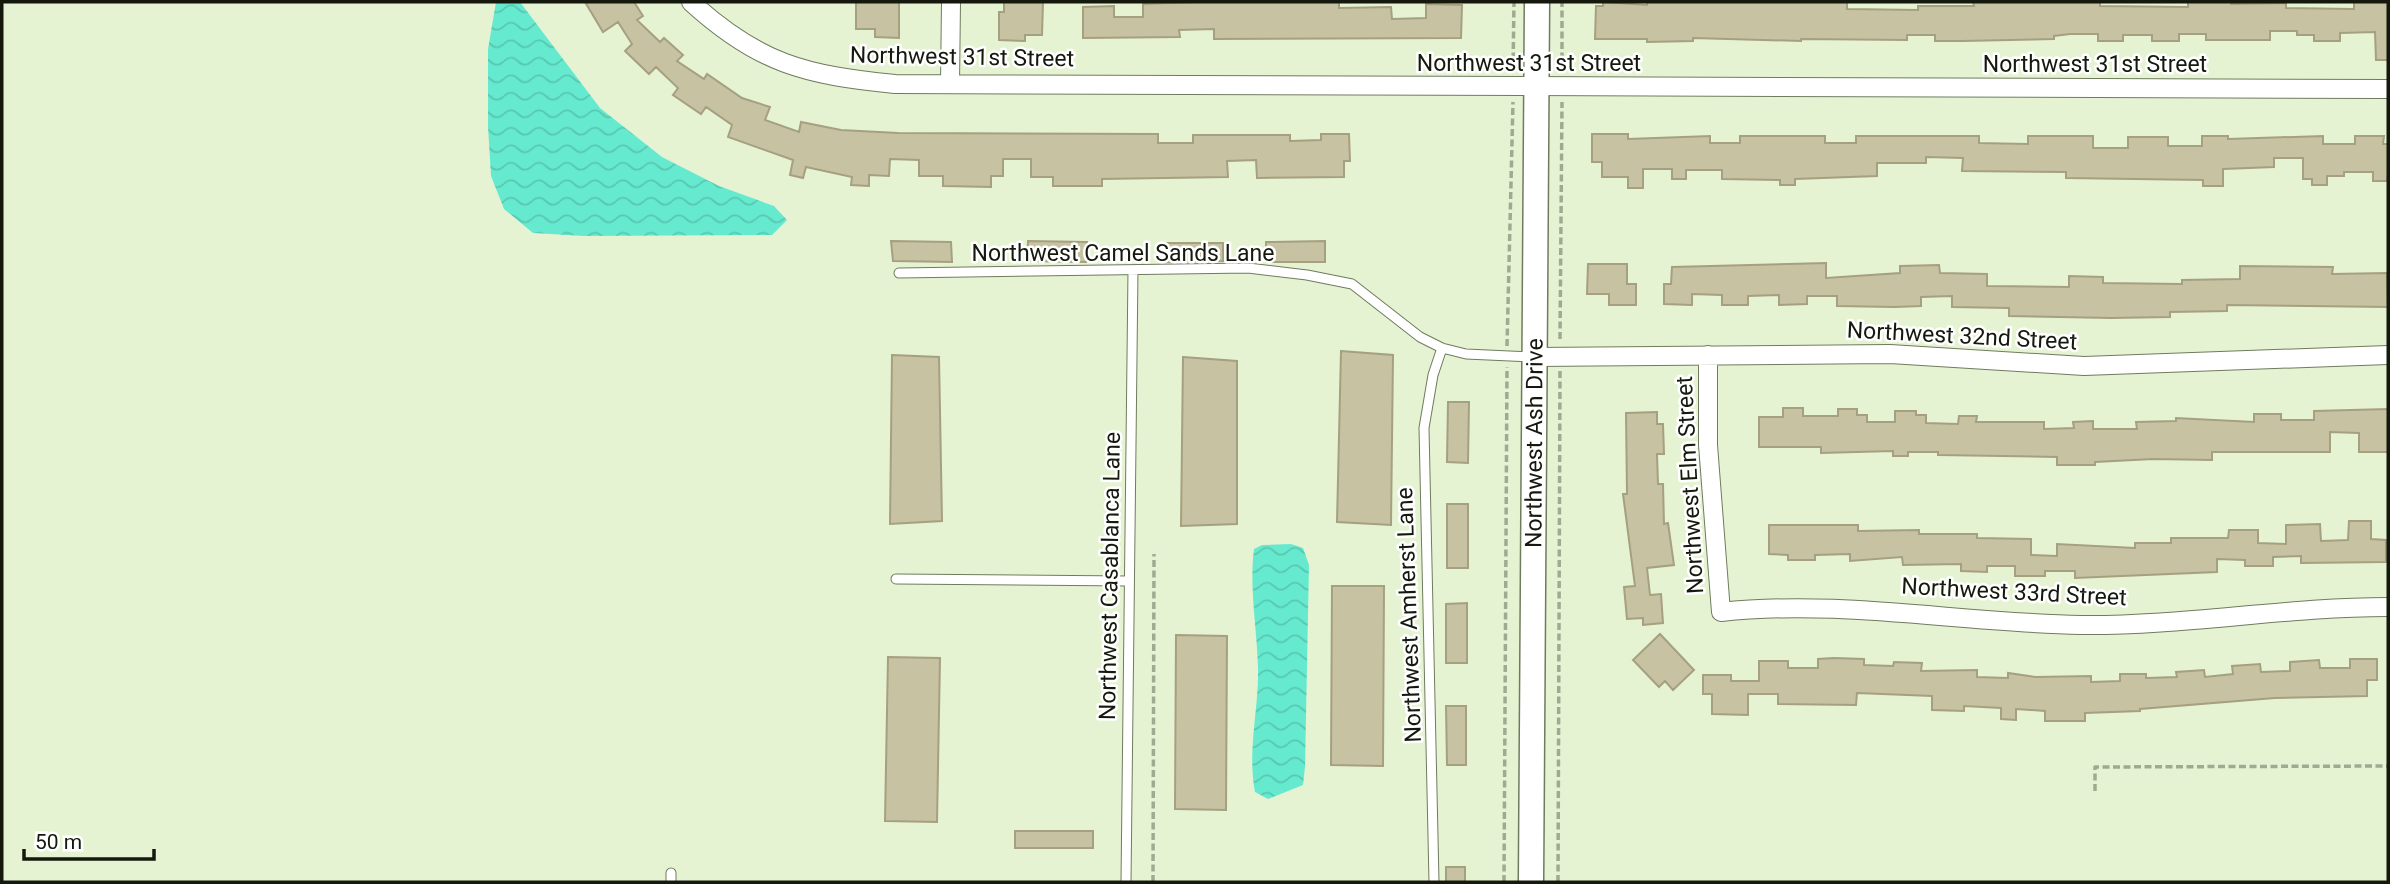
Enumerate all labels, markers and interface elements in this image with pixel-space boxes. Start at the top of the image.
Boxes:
street label: Northwest 31st Street [850,42,1074,72]
street label: Northwest 31st Street [1417,50,1641,77]
street label: Northwest 31st Street [1983,51,2207,78]
street label: Northwest Camel Sands Lane [971,240,1275,267]
street label: Northwest 32nd Street [1846,316,2078,356]
street label: Northwest Ash Drive [1520,338,1548,548]
street label: Northwest Elm Street [1671,376,1709,594]
street label: Northwest Casablanca Lane [1094,432,1126,720]
street label: Northwest Amherst Lane [1391,487,1427,743]
street label: Northwest 33rd Street [1901,573,2127,611]
scale bar [24,818,154,862]
text: 50 m [35,830,82,854]

